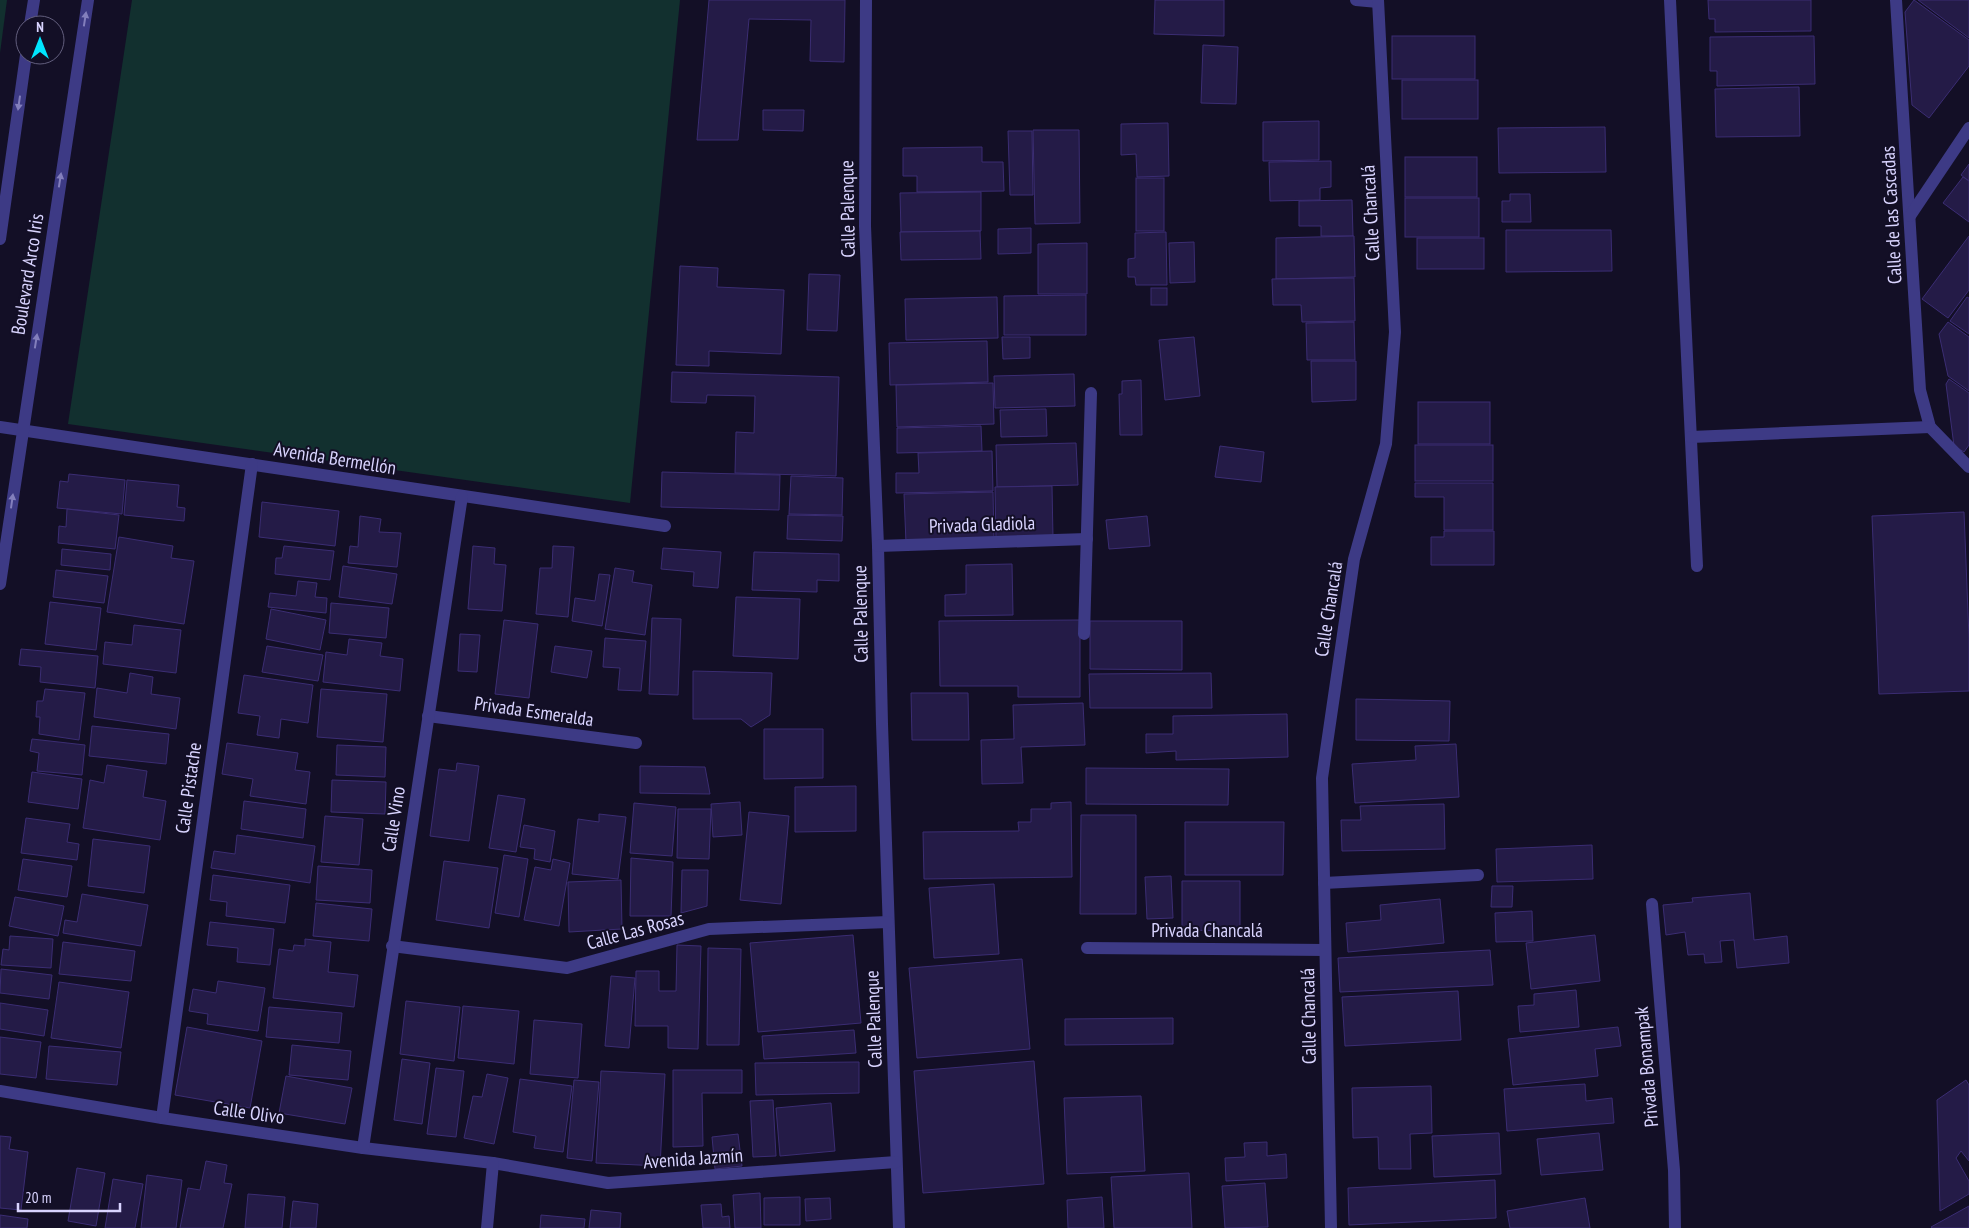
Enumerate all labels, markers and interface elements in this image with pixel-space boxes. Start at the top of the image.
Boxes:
one-way arrow [81,11,89,27]
north arrow [15,15,65,65]
text: N [36,18,44,36]
one-way arrow [15,96,23,112]
street label: Calle de las Cascadas [1875,145,1907,285]
street label: Calle Palenque [834,160,860,258]
street label: Calle Chancalá [1355,164,1385,262]
one-way arrow [56,172,64,188]
street label: Boulevard Arco Iris [6,212,48,336]
one-way arrow [32,332,40,348]
street label: Avenida Bermellón [272,436,398,480]
one-way arrow [8,493,16,509]
street label: Privada Gladiola [929,510,1035,538]
street label: Calle Chancalá [1309,560,1347,658]
street label: Calle Palenque [847,565,873,663]
street label: Privada Esmeralda [473,691,595,731]
street label: Calle Pistache [170,741,206,835]
street label: Calle Vino [376,785,410,853]
street label: Calle Las Rosas [584,906,686,954]
street label: Privada Chancalá [1151,918,1263,942]
street label: Calle Chancalá [1295,968,1321,1064]
street label: Calle Palenque [859,970,887,1068]
street label: Privada Bonampak [1629,1005,1663,1128]
street label: Calle Olivo [212,1095,286,1129]
street label: Avenida Jazmín [642,1143,744,1173]
scale bar [18,1180,120,1212]
text: 20 m [25,1188,51,1207]

